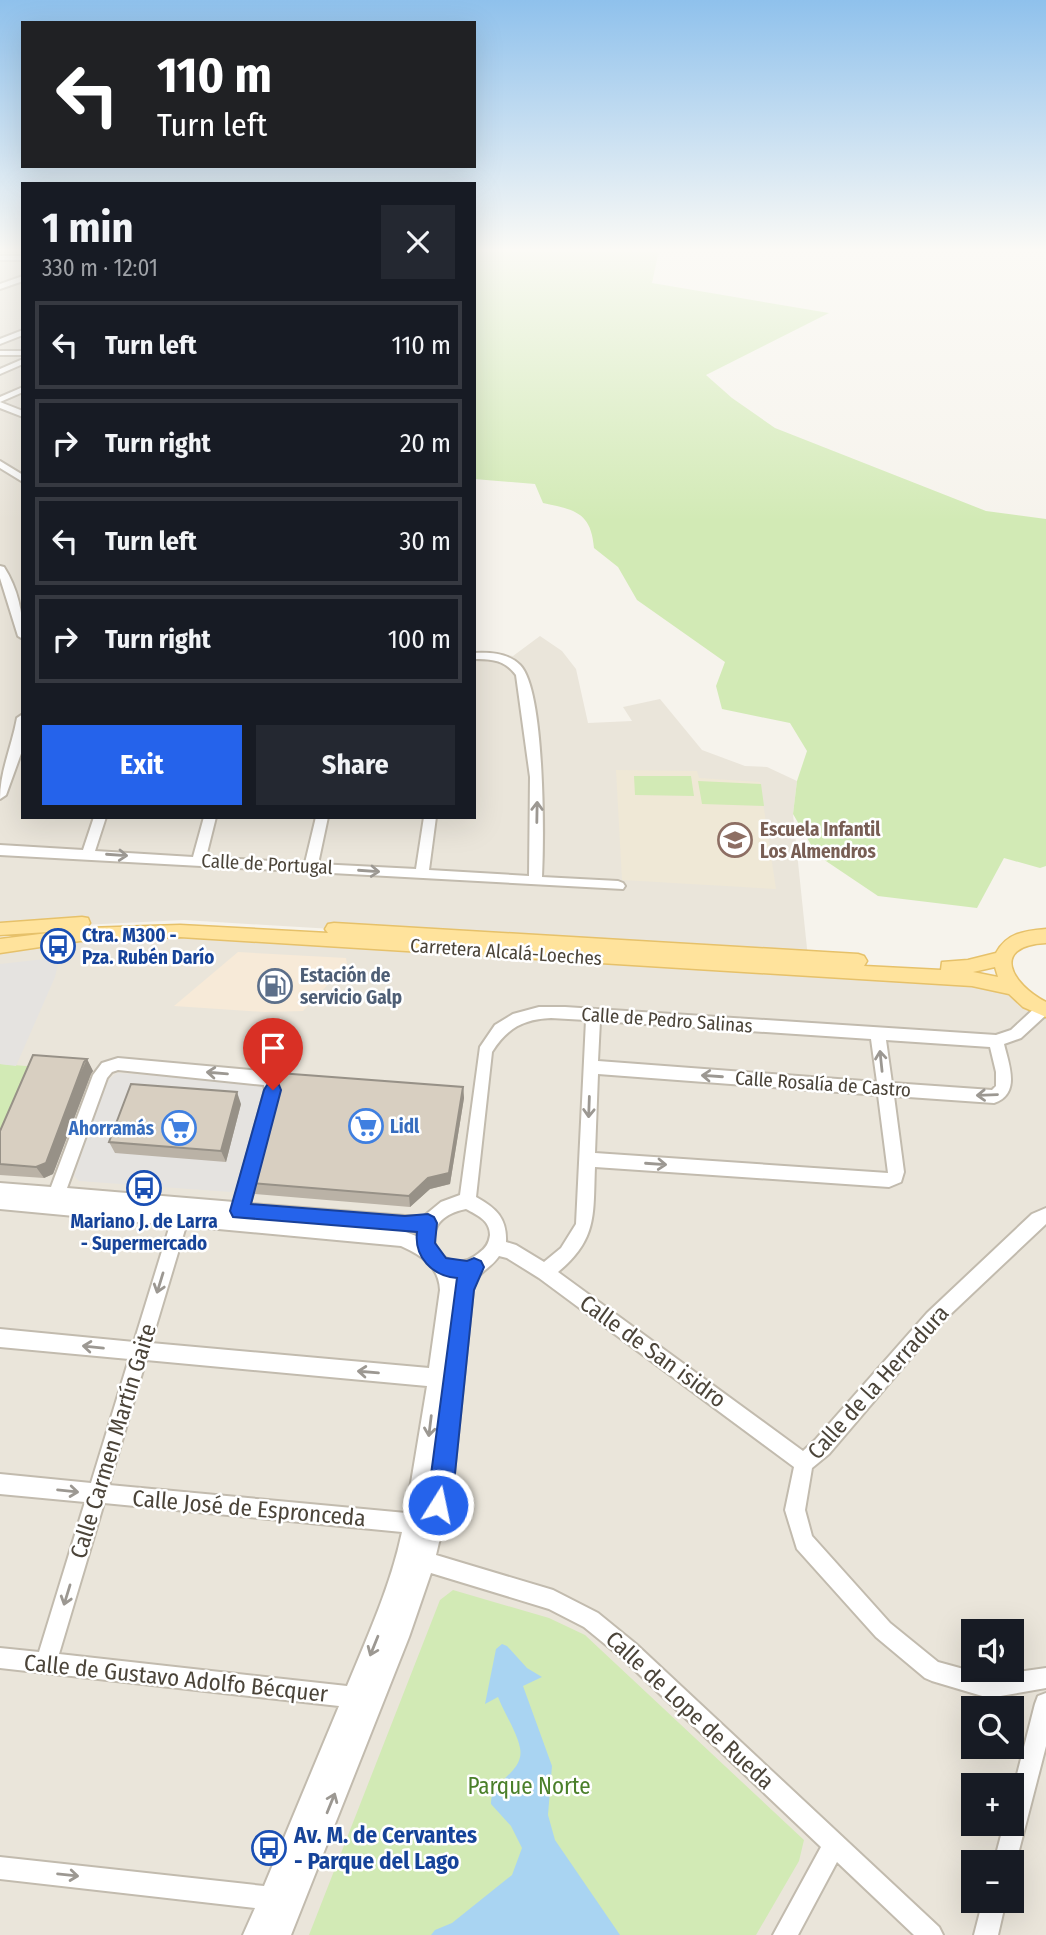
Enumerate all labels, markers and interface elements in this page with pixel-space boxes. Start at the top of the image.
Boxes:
text: 110 m [157,46,272,105]
icon: left [42,49,133,140]
text: Turn left [157,106,267,144]
text: 1 min [42,203,133,253]
button: close [381,205,455,279]
text: 330 m · 12:01 [42,254,158,282]
icon: left [46,326,84,364]
text: Turn left [105,330,197,361]
text: 110 m [391,330,451,361]
icon: right [46,424,84,462]
text: Turn right [105,428,211,459]
text: 20 m [400,428,451,459]
icon: left [46,522,84,560]
text: Turn left [105,526,197,557]
text: 30 m [400,526,451,557]
icon: right [46,620,84,658]
text: Turn right [105,624,211,655]
text: 100 m [388,624,451,655]
button: Exit [42,725,242,805]
button: Share [256,725,455,805]
one-way arrow [531,801,544,824]
place label: Escuela Infantil Los Almendros [760,818,881,863]
school or university icon: Escuela Infantil Los Almendros [716,821,754,859]
one-way arrow [105,849,128,862]
street label: Calle de Portugal [201,849,333,879]
one-way arrow [357,864,380,877]
place label: Ctra. M300 - Pza. Rubén Darío [82,924,214,969]
bus stop icon: Ctra. M300 - Pza. Rubén Darío [39,927,77,965]
street label: Carretera Alcalá-Loeches [409,934,603,970]
place label: Estación de servicio Galp [300,964,402,1009]
fuel station icon: Estación de servicio Galp [256,967,294,1005]
street label: Calle de Pedro Salinas [581,1003,753,1037]
pin [243,1018,303,1090]
icon: arrive [254,1029,292,1067]
one-way arrow [875,1050,888,1073]
one-way arrow [206,1066,228,1079]
street label: Calle Rosalía de Castro [734,1066,912,1102]
one-way arrow [700,1069,723,1082]
one-way arrow [976,1088,999,1101]
one-way arrow [583,1096,596,1119]
supermarket icon: Lidl [347,1107,385,1145]
supermarket icon: Ahorramás [160,1109,198,1147]
place label: Lidl [390,1115,420,1138]
place label: Ahorramás [68,1117,155,1140]
one-way arrow [644,1158,666,1171]
bus stop icon: Mariano J. de Larra - Supermercado [125,1169,163,1207]
place label: Mariano J. de Larra - Supermercado [70,1210,218,1255]
one-way arrow [153,1272,166,1294]
street label: Calle de San isidro [574,1289,732,1413]
street label: Calle de la Herradura [801,1299,955,1465]
street label: Calle Carmen Martín Gaite [64,1320,162,1562]
one-way arrow [82,1340,104,1353]
one-way arrow [357,1365,380,1378]
one-way arrow [423,1415,436,1437]
position arrow [401,1468,475,1542]
street label: Calle José de Espronceda [131,1484,367,1532]
one-way arrow [56,1485,79,1498]
one-way arrow [59,1584,72,1606]
map controls [961,1619,1024,1913]
button: sound [961,1619,1024,1682]
street label: Calle de Lope de Rueda [600,1625,780,1795]
one-way arrow [366,1634,379,1656]
street label: Calle de Gustavo Adolfo Bécquer [23,1648,329,1708]
button: search [961,1696,1024,1759]
park label: Parque Norte [467,1772,591,1800]
button: + [961,1773,1024,1836]
one-way arrow [325,1793,338,1815]
place label: Av. M. de Cervantes - Parque del Lago [293,1821,477,1875]
bus stop icon: Av. M. de Cervantes - Parque del Lago [250,1829,288,1867]
button: − [961,1850,1024,1913]
one-way arrow [56,1869,79,1882]

